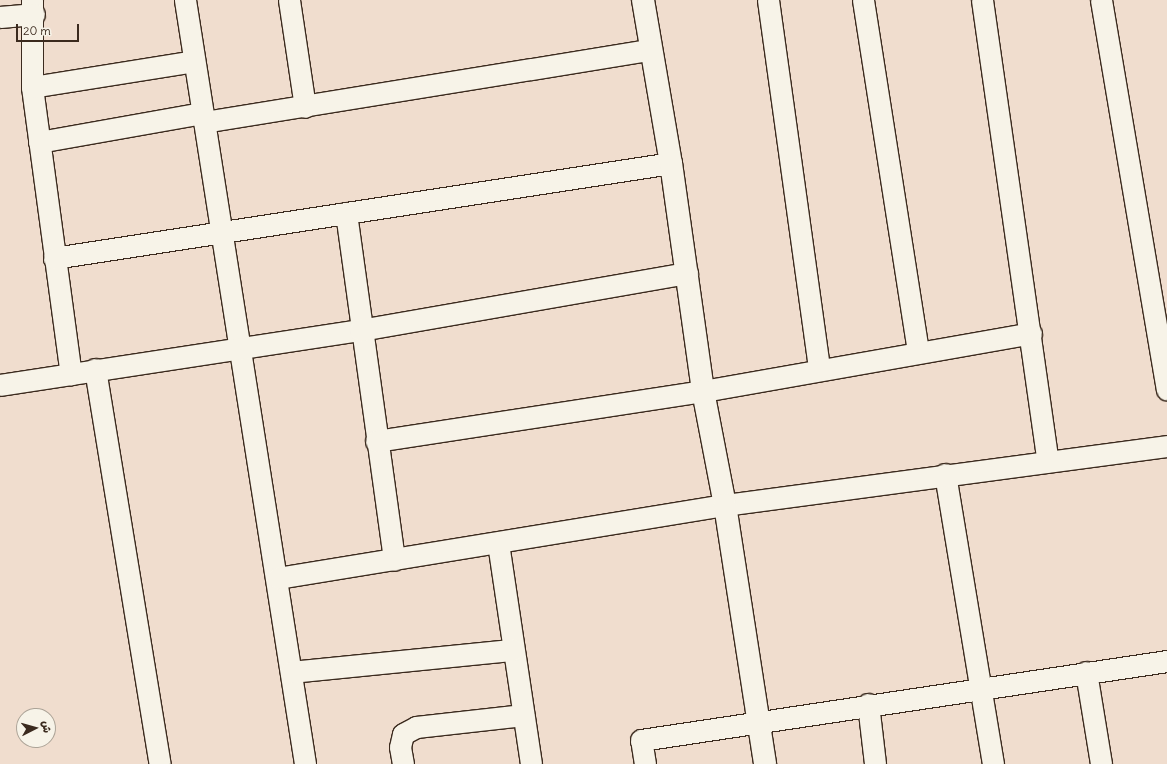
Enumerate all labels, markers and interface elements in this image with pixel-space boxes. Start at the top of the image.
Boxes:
scale bar [18,16,81,42]
text: 20 m [23,23,51,38]
north arrow [16,708,56,748]
text: ش [39,720,55,734]

